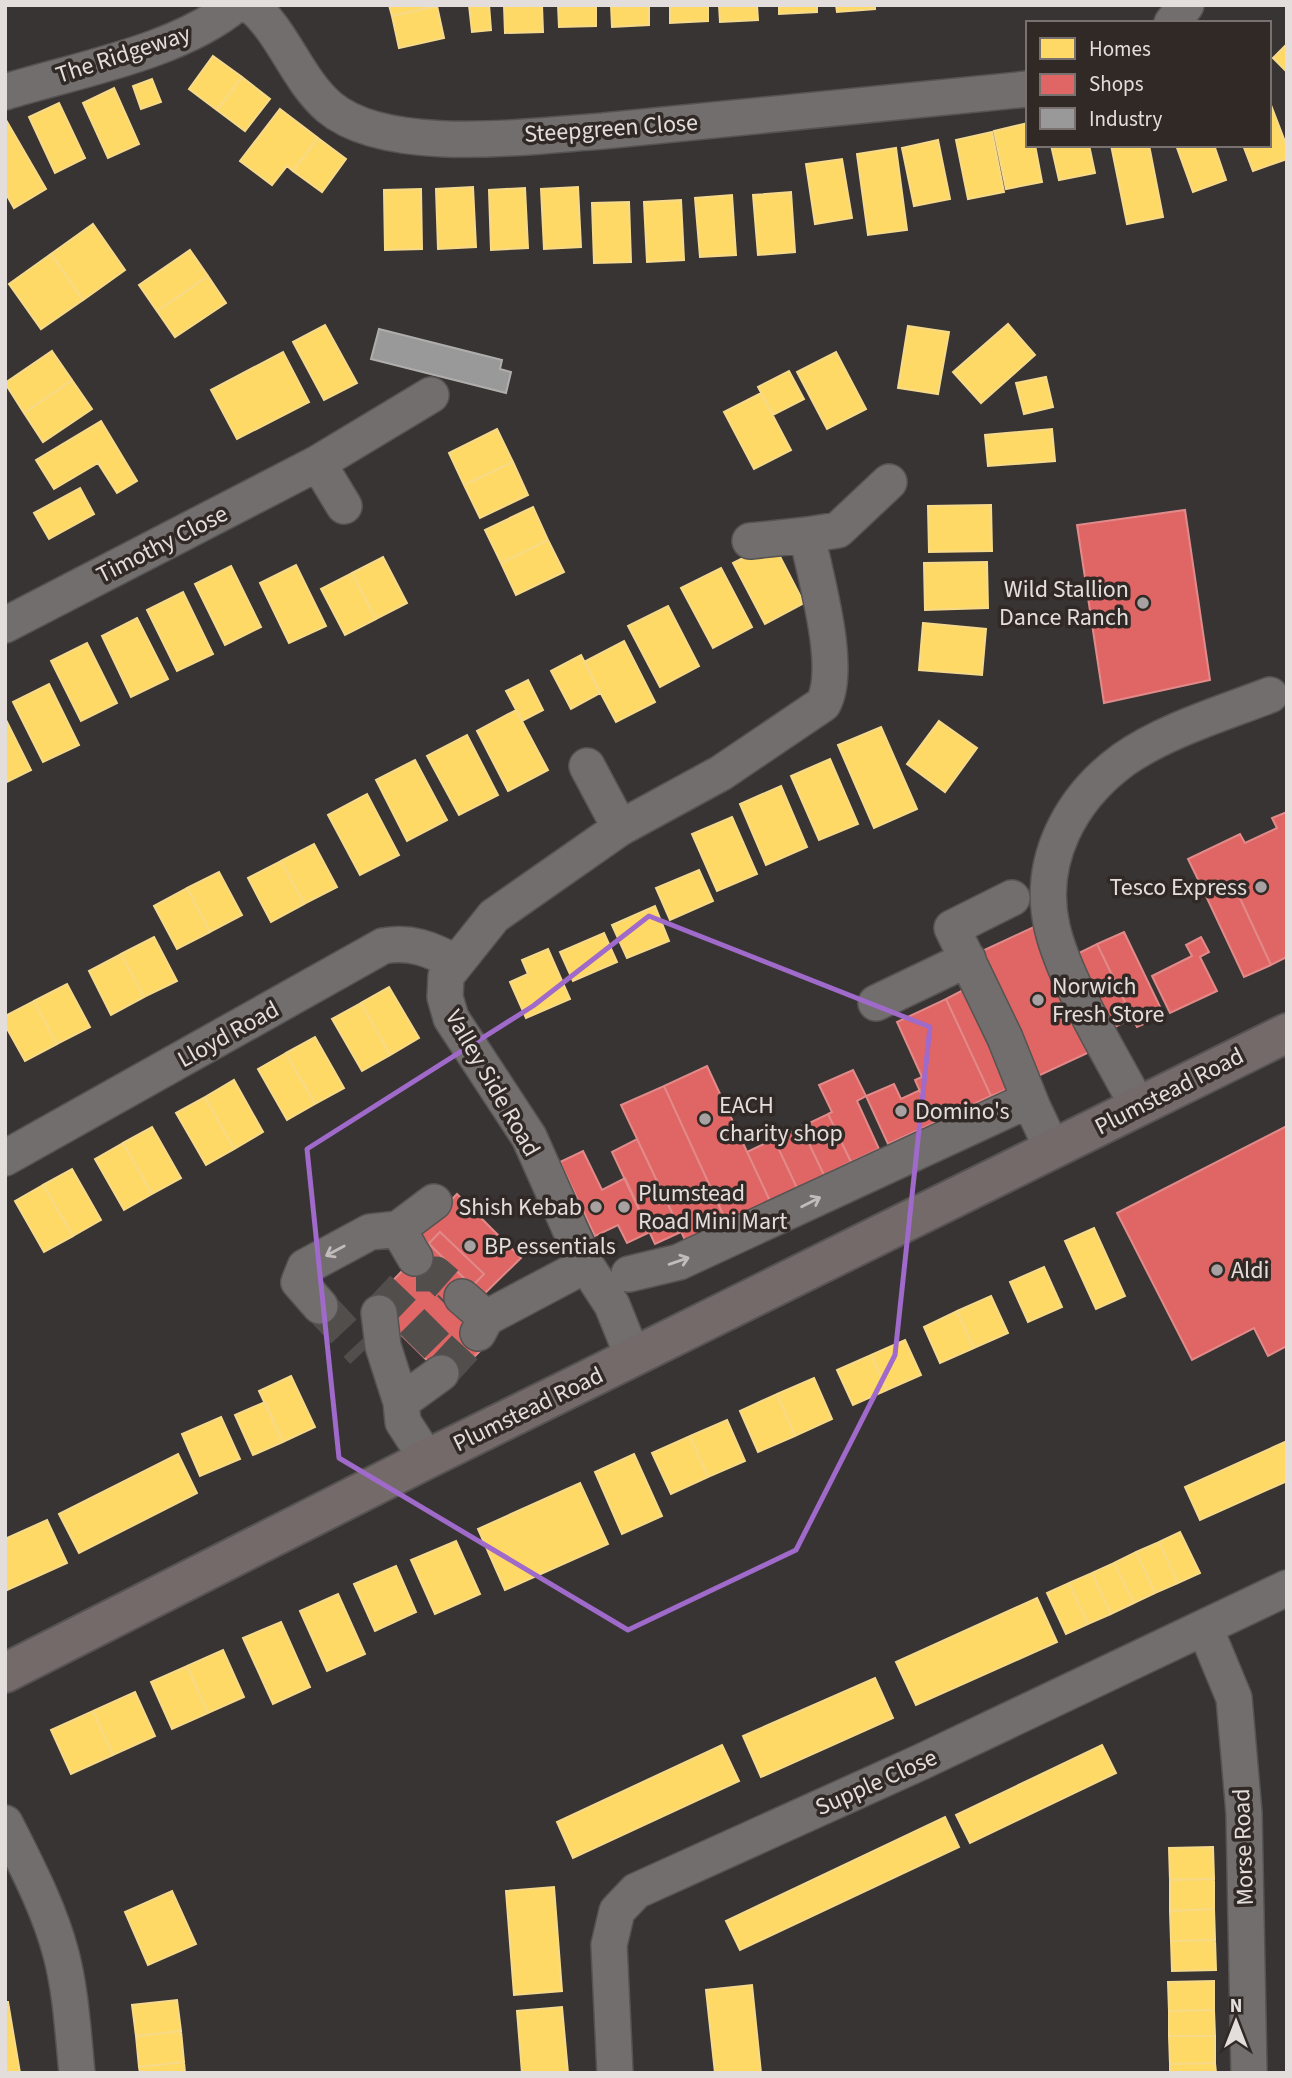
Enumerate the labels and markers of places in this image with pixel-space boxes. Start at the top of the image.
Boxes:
place label: Wild Stallion Dance Ranch [999,572,1129,635]
marker: Wild Stallion Dance Ranch [1135,595,1151,611]
place label: Tesco Express [1109,870,1247,905]
marker: Tesco Express [1253,879,1269,895]
place label: Norwich Fresh Store [1052,969,1164,1032]
marker: Norwich Fresh Store [1030,992,1046,1008]
place label: EACH charity shop [719,1088,843,1151]
place label: Domino's [915,1094,1010,1129]
marker: Domino's [893,1103,909,1119]
marker: EACH charity shop [697,1111,713,1127]
place label: Plumstead Road Mini Mart [638,1176,787,1239]
place label: Shish Kebab [458,1190,582,1225]
marker: Shish Kebab [588,1199,604,1215]
marker: Plumstead Road Mini Mart [616,1199,632,1215]
place label: BP essentials [484,1229,616,1264]
marker: BP essentials [462,1238,478,1254]
place label: Aldi [1231,1253,1269,1288]
marker: Aldi [1209,1262,1225,1278]

